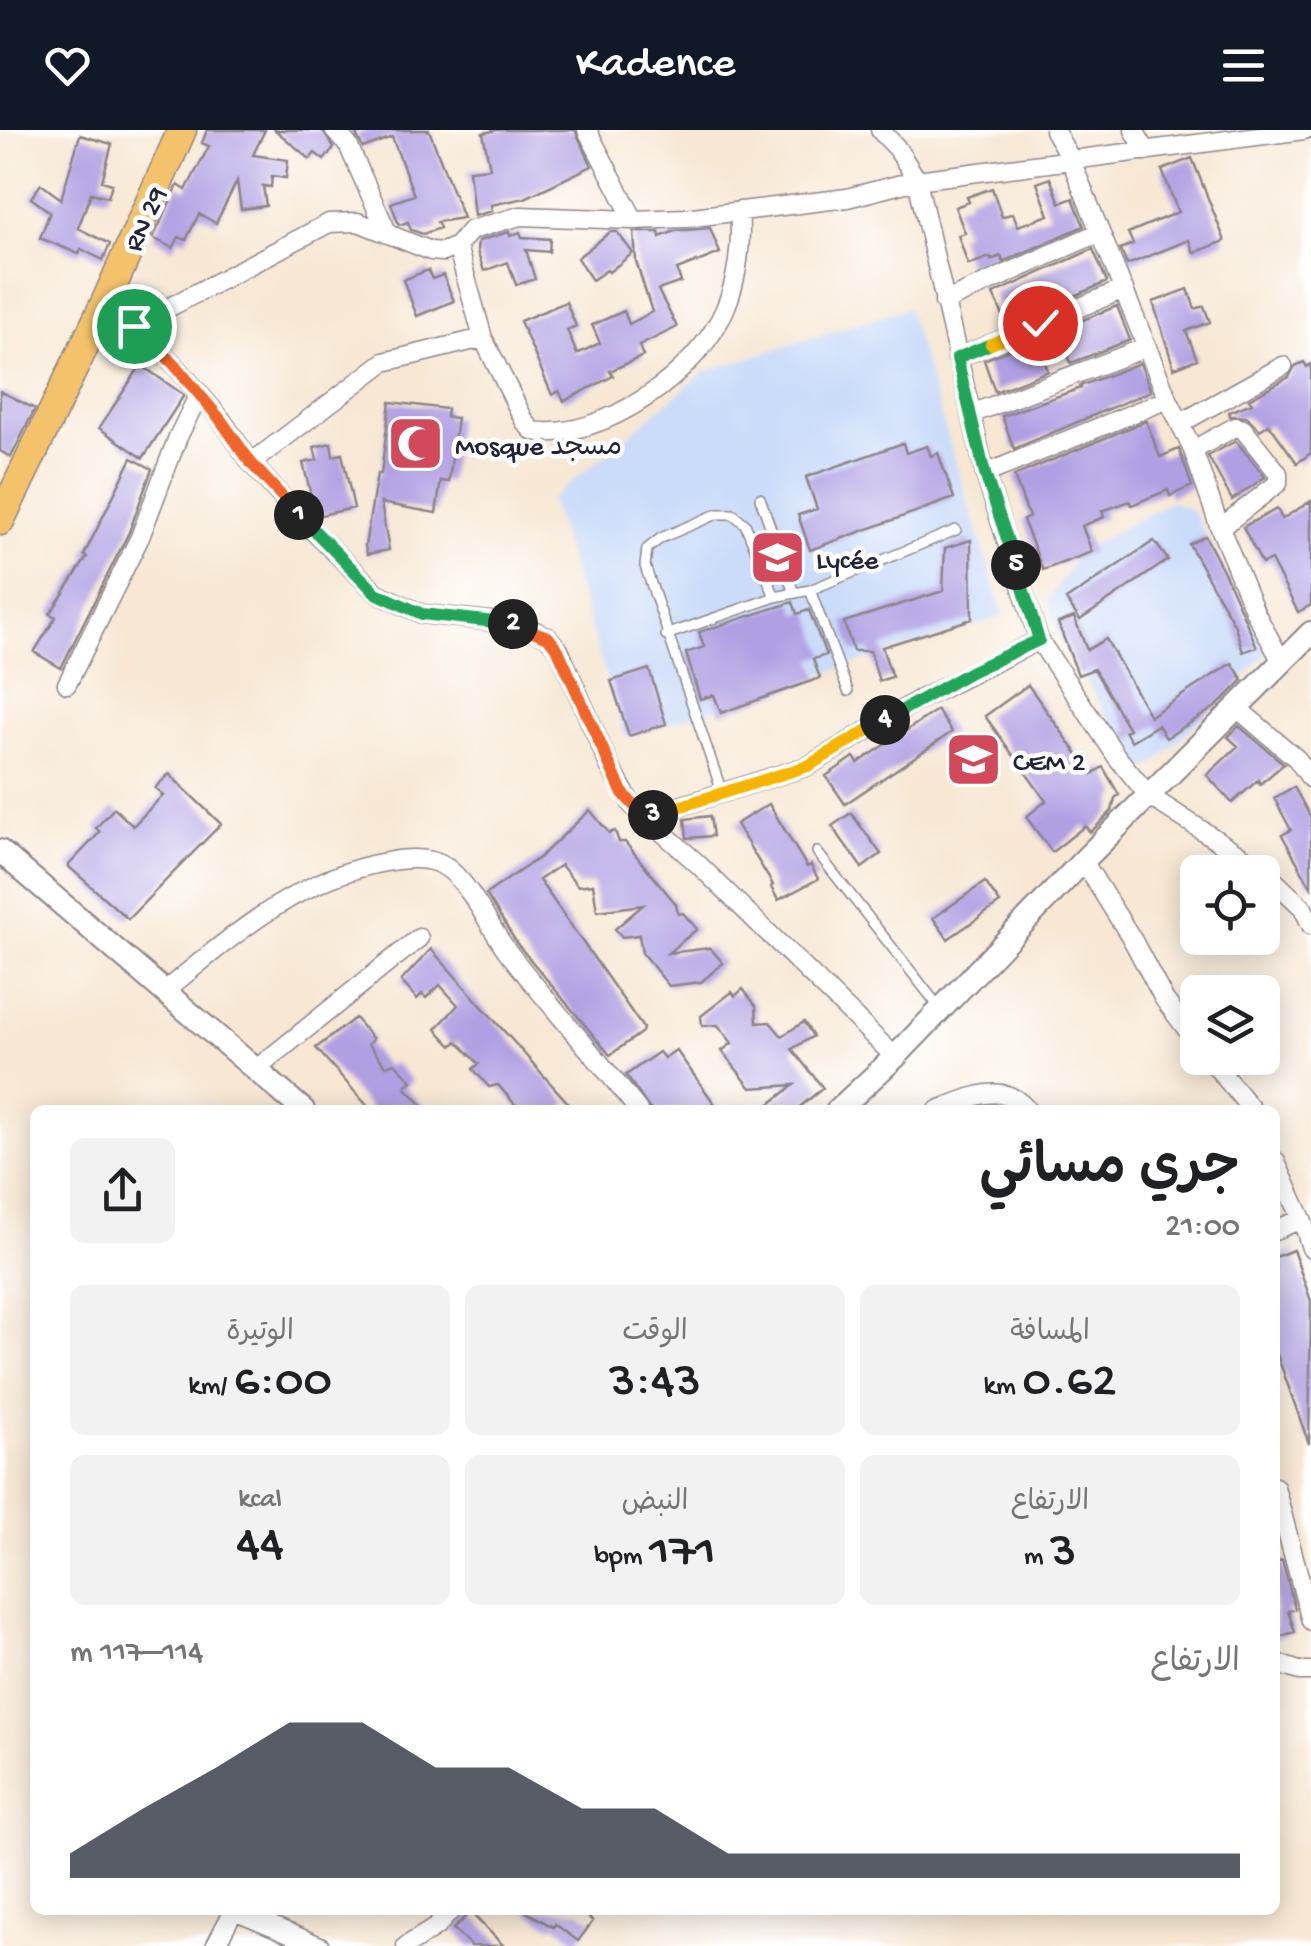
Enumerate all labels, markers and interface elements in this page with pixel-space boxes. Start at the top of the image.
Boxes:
icon: heart [40,38,95,93]
icon: menu [1216,38,1271,93]
text: Kadence [576,39,735,92]
street label: RN 29 [118,182,176,257]
pin [998,281,1083,366]
pin [92,284,177,369]
icon: check [1013,296,1068,351]
icon: arrive [107,299,162,354]
mosque icon: Mosque مسجد [386,414,446,474]
place label: Mosque مسجد [455,432,622,465]
pin: 1 [274,490,324,540]
text: 1 [293,498,305,531]
school or university icon: Lycée [747,528,807,588]
pin: 5 [991,540,1041,590]
place label: Lycée [816,546,879,579]
text: 5 [1009,548,1023,581]
pin: 2 [488,599,538,649]
text: 2 [506,607,520,640]
pin: 4 [860,695,910,745]
text: 4 [878,703,892,736]
school or university icon: CEM 2 [944,730,1004,790]
place label: CEM 2 [1013,748,1086,781]
pin: 3 [628,790,678,840]
text: 3 [646,798,660,831]
map controls [1180,855,1280,1075]
button: locate [1180,855,1280,955]
button: layers [1180,975,1280,1075]
button: share [70,1138,175,1243]
text: جري مسائي [979,1139,1240,1203]
text: 21:00 [1165,1209,1240,1247]
text: الوتيرة [226,1317,294,1350]
text: الوقت [622,1317,688,1350]
text: المسافة [1010,1317,1090,1350]
text: 6:00 [234,1354,332,1413]
text: 3:43 [609,1354,701,1413]
text: 0.62 [1023,1354,1116,1413]
text: /km [188,1371,234,1404]
text: km [984,1371,1023,1404]
text: kcal [238,1484,282,1517]
text: النبض [622,1487,688,1520]
text: الارتفاع [1011,1487,1089,1520]
text: 44 [236,1517,284,1576]
text: 171 [649,1524,716,1583]
text: 3 [1050,1524,1076,1583]
text: bpm [594,1541,649,1574]
text: m [1024,1541,1050,1574]
text: 114–117 m [70,1635,203,1673]
text: الارتفاع [1150,1645,1240,1683]

